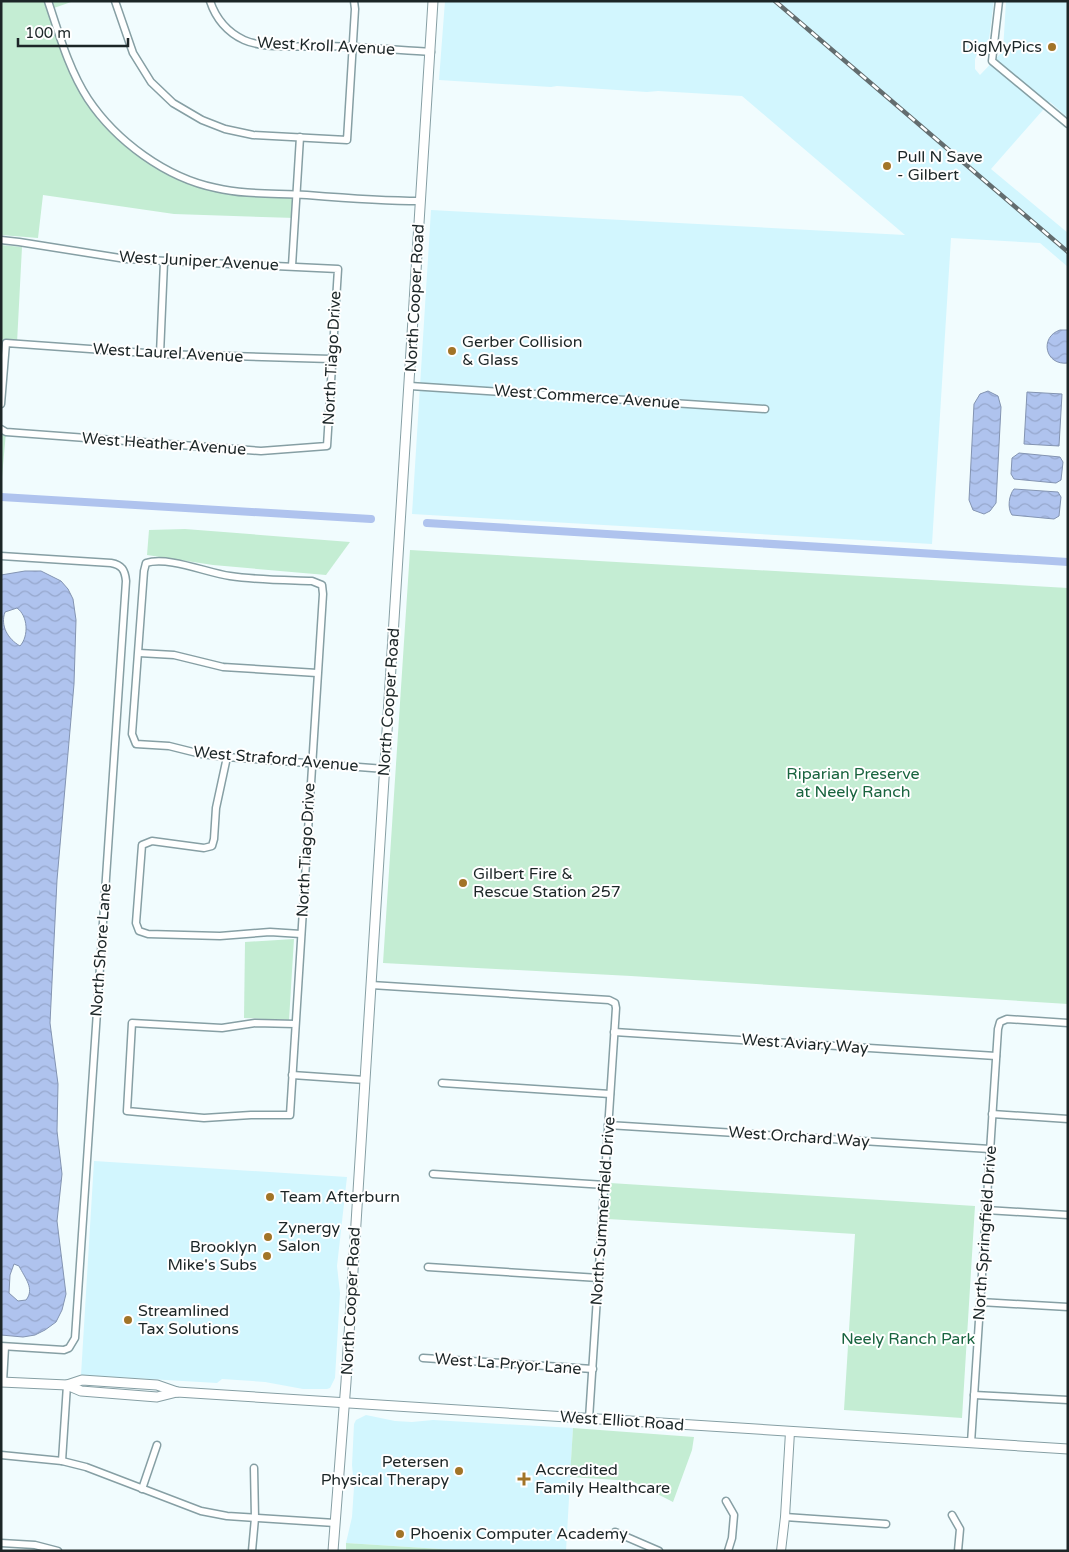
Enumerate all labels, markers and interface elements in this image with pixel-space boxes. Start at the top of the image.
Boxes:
scale bar [18,15,128,47]
text: 100 m [25,24,71,42]
street label: West Kroll Avenue [257,32,395,60]
place label: DigMyPics [962,37,1042,57]
marker: DigMyPics [1046,41,1058,53]
place label: Pull N Save - Gilbert [897,147,983,185]
marker: Pull N Save - Gilbert [881,160,893,172]
street label: North Cooper Road [401,223,429,373]
street label: West Juniper Avenue [119,247,279,275]
street label: North Tiago Drive [318,290,346,426]
place label: Gerber Collision & Glass [462,332,582,370]
street label: West Laurel Avenue [92,339,244,367]
marker: Gerber Collision & Glass [446,345,458,357]
street label: West Commerce Avenue [493,381,681,413]
street label: West Heather Avenue [81,428,247,460]
street label: North Cooper Road [374,627,404,777]
street label: West Straford Avenue [193,742,359,776]
park label: Riparian Preserve at Neely Ranch [786,764,920,802]
street label: North Tiago Drive [292,782,320,918]
place label: Gilbert Fire & Rescue Station 257 [473,864,621,902]
marker: Gilbert Fire & Rescue Station 257 [457,877,469,889]
street label: North Shore Lane [86,883,116,1017]
street label: West Aviary Way [741,1030,869,1058]
street label: North Summerfield Drive [586,1116,620,1306]
street label: West Orchard Way [728,1122,871,1152]
street label: North Springfield Drive [969,1145,1001,1321]
place label: Team Afterburn [280,1187,400,1207]
marker: Team Afterburn [264,1191,276,1203]
place label: Zynergy Salon [278,1218,341,1256]
street label: North Cooper Road [337,1226,365,1376]
marker: Zynergy Salon [262,1231,274,1243]
place label: Brooklyn Mike's Subs [167,1237,257,1275]
marker: Brooklyn Mike's Subs [261,1250,273,1262]
place label: Streamlined Tax Solutions [138,1301,239,1339]
marker: Streamlined Tax Solutions [122,1314,134,1326]
park label: Neely Ranch Park [841,1329,975,1349]
street label: West La Pryor Lane [434,1349,582,1379]
street label: West Elliot Road [559,1407,685,1435]
place label: Petersen Physical Therapy [321,1452,449,1490]
place label: Accredited Family Healthcare [535,1460,670,1498]
marker: Petersen Physical Therapy [453,1465,465,1477]
marker: Accredited Family Healthcare [517,1472,531,1486]
place label: Phoenix Computer Academy [410,1524,628,1544]
marker: Phoenix Computer Academy [394,1528,406,1540]

